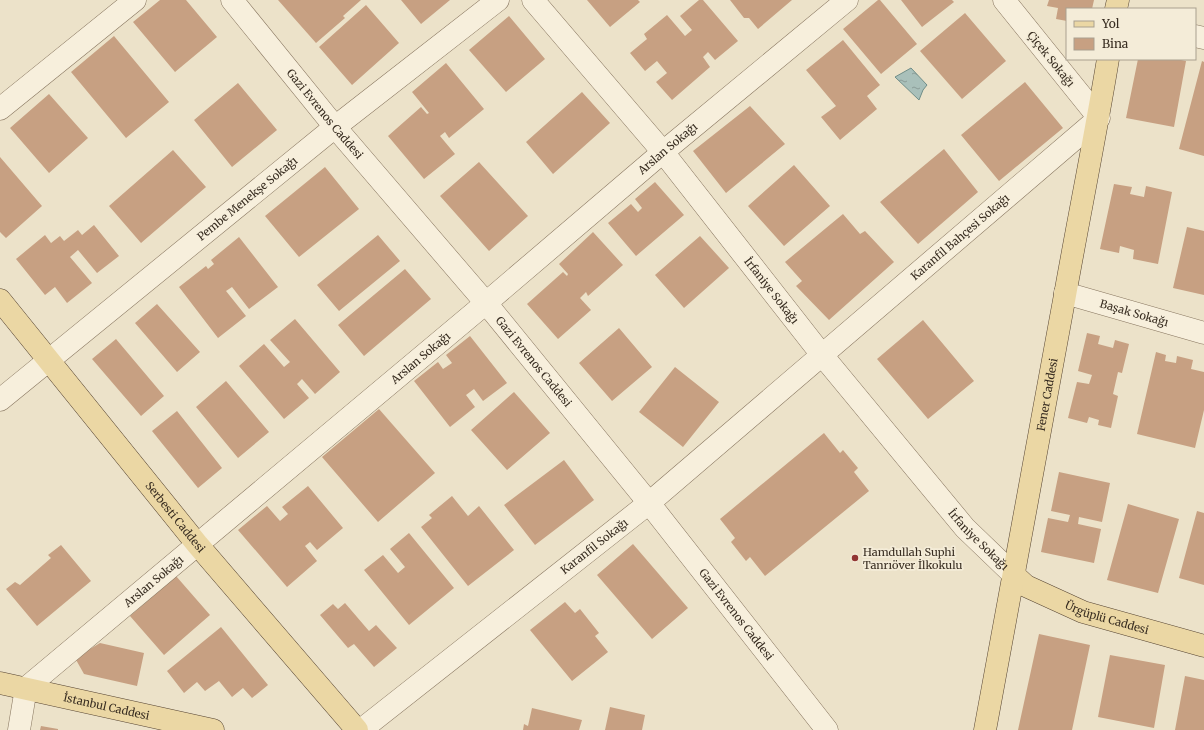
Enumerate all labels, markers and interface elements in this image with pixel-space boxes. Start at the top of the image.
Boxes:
legend [1066,8,1196,60]
text: Yol [1101,16,1120,31]
street label: Çiçek Sokağı [1024,28,1078,90]
text: Bina [1102,36,1129,51]
street label: Gazi Evrenos Caddesi [284,66,366,162]
street label: Arslan Sokağı [634,119,701,178]
street label: Pembe Menekşe Sokağı [194,153,301,243]
street label: Karanfil Bahçesi Sokağı [908,191,1013,283]
street label: İrfaniye Sokağı [741,255,802,327]
street label: Başak Sokağı [1098,296,1171,330]
street label: Gazi Evrenos Caddesi [493,314,575,410]
street label: Arslan Sokağı [387,329,453,387]
street label: Fener Caddesi [1034,357,1061,432]
street label: Serbesti Caddesi [142,479,208,556]
street label: İrfaniye Sokağı [945,506,1012,573]
street label: Karanfil Sokağı [558,515,631,577]
place label: Hamdullah Suphi Tanrıöver İlkokulu [863,545,963,572]
street label: Arslan Sokağı [120,552,187,611]
marker: Hamdullah Suphi Tanrıöver İlkokulu [850,553,860,563]
street label: Gazi Evrenos Caddesi [696,566,777,663]
street label: Ürgüplü Caddesi [1063,598,1151,637]
street label: İstanbul Caddesi [62,690,151,723]

